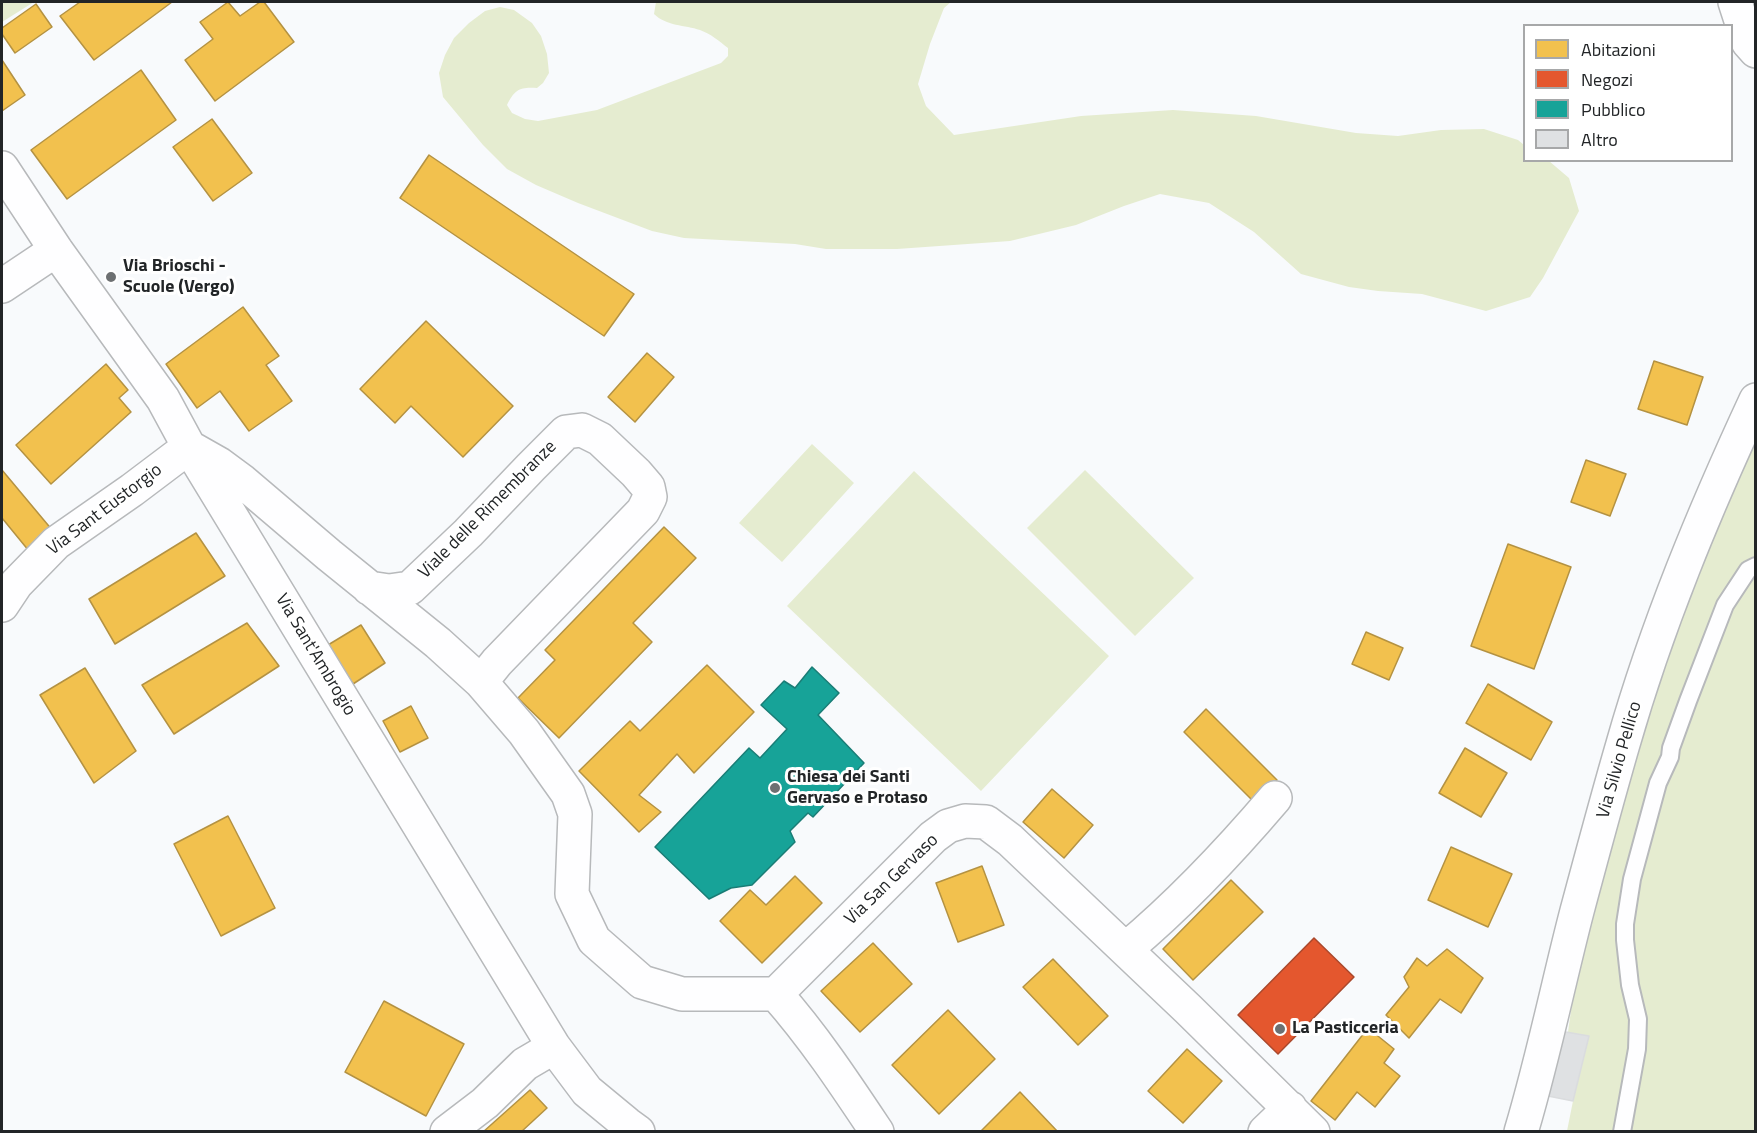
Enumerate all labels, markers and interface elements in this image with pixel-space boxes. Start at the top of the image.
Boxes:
legend [1523,24,1733,162]
text: Abitazioni [1581,36,1656,63]
text: Negozi [1581,66,1633,93]
text: Pubblico [1581,96,1646,123]
text: Altro [1581,126,1618,153]
place label: Via Brioschi - Scuole (Vergo) [123,256,234,298]
marker: Via Brioschi - Scuole (Vergo) [104,270,118,284]
street label: Viale delle Rimembranze [414,436,562,584]
street label: Via Sant Eustorgio [43,460,167,560]
street label: Via Sant'Ambrogio [270,590,360,720]
street label: Via Silvio Pellico [1593,699,1647,821]
place label: Chiesa dei Santi Gervaso e Protaso [787,767,928,810]
marker: Chiesa dei Santi Gervaso e Protaso [768,781,782,795]
street label: Via San Gervaso [841,830,943,930]
place label: La Pasticceria [1292,1018,1399,1040]
marker: La Pasticceria [1273,1022,1287,1036]

